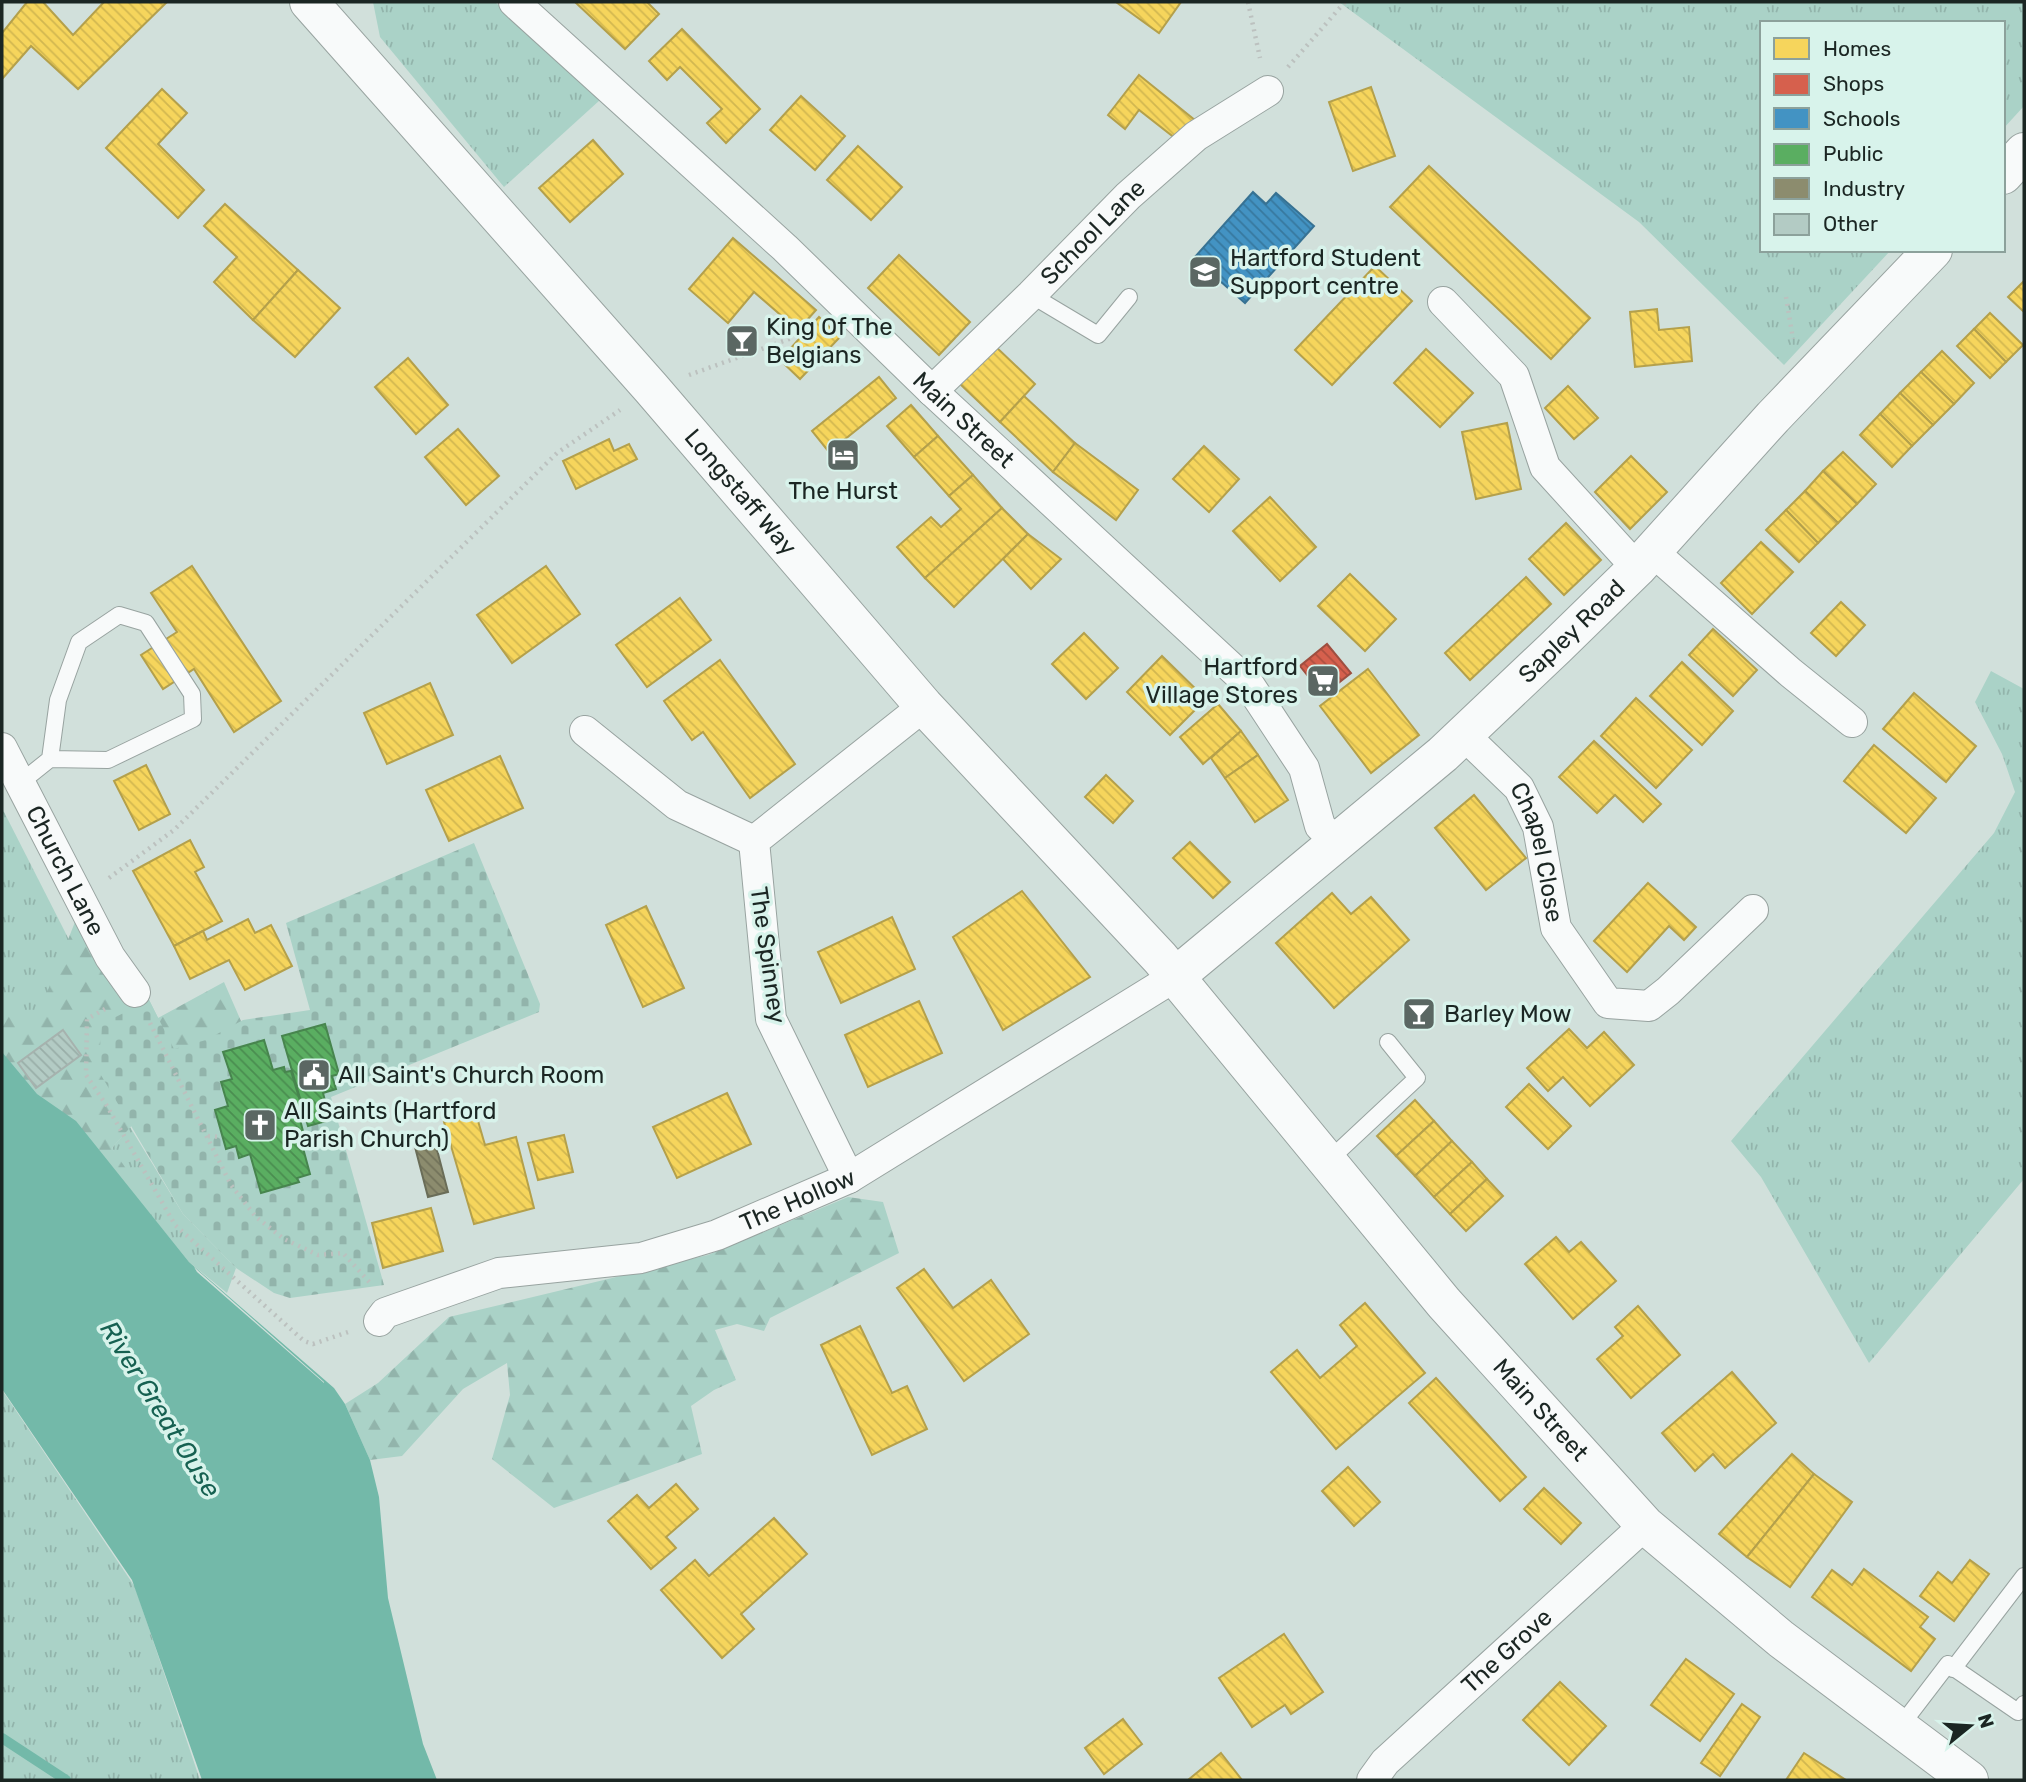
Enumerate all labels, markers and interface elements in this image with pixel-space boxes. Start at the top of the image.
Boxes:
legend [1760,21,2005,252]
text: Homes [1823,36,1891,61]
text: Shops [1823,71,1884,96]
text: Schools [1823,106,1900,131]
text: Public [1823,141,1883,166]
street label: School Lane [1035,174,1151,291]
text: Industry [1823,176,1905,201]
text: Other [1823,211,1878,236]
place label: Hartford Student Support centre [1230,244,1421,300]
school or university icon: Hartford Student Support centre [1186,253,1224,291]
place label: King Of The Belgians [766,313,893,369]
bar icon: King Of The Belgians [723,322,761,360]
street label: Main Street [907,366,1020,474]
street label: Longstaff Way [679,423,802,561]
hotel icon: The Hurst [824,436,862,474]
place label: The Hurst [788,477,898,505]
street label: Sapley Road [1513,574,1631,689]
place label: Hartford Village Stores [1145,653,1298,709]
supermarket icon: Hartford Village Stores [1304,662,1342,700]
street label: Chapel Close [1504,778,1569,925]
street label: Church Lane [20,801,110,940]
street label: The Spinney [745,885,791,1025]
bar icon: Barley Mow [1400,995,1438,1033]
place label: Barley Mow [1444,1000,1571,1028]
public building icon: All Saint's Church Room [295,1056,333,1094]
place label: All Saint's Church Room [338,1061,604,1089]
place label: All Saints (Hartford Parish Church) [284,1097,496,1153]
church icon: All Saints (Hartford Parish Church) [241,1106,279,1144]
street label: The Hollow [736,1163,860,1237]
water label: River Great Ouse [93,1315,227,1503]
street label: Main Street [1487,1353,1594,1467]
street label: The Grove [1456,1603,1558,1699]
north arrow [1935,1691,2005,1761]
text: N [1973,1711,1999,1731]

